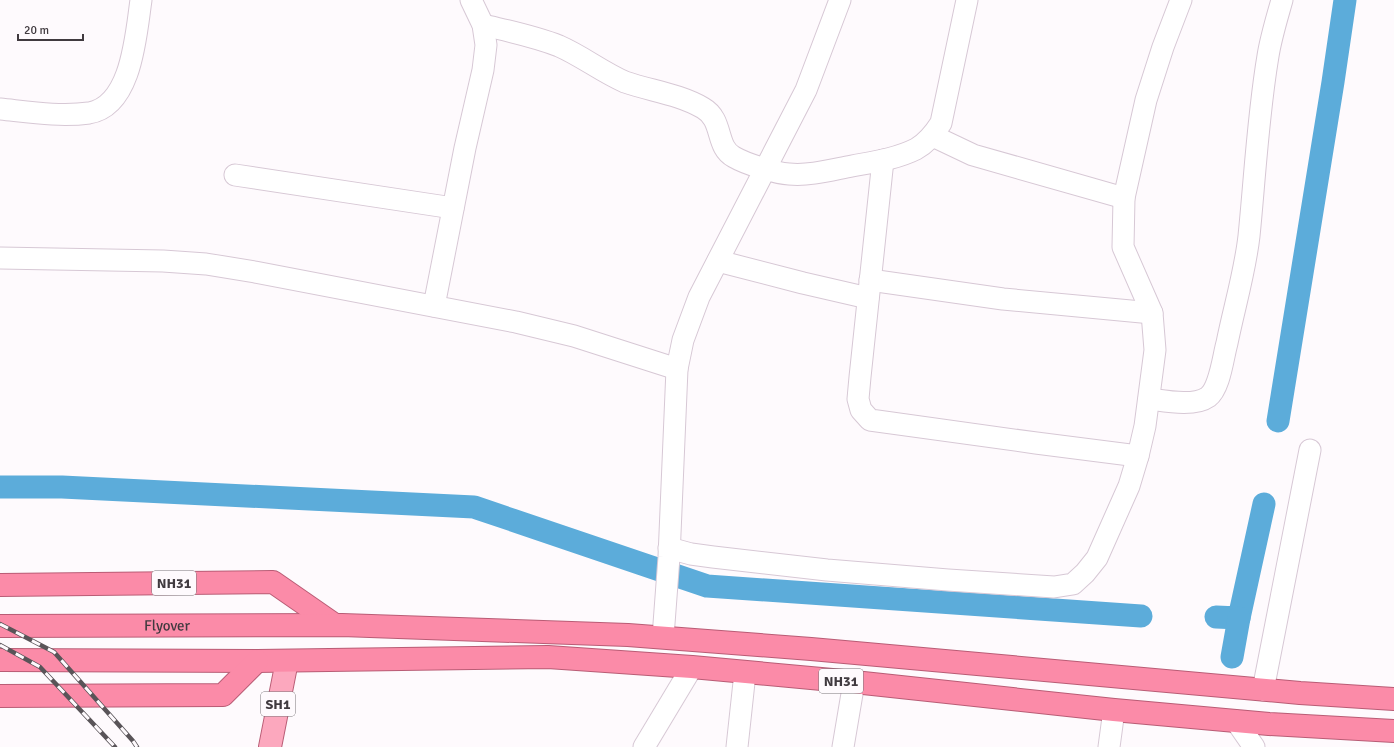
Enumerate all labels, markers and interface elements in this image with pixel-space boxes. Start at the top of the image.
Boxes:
scale bar [18,16,83,42]
text: 20 m [24,23,49,38]
road number: NH31 [152,571,196,595]
street label: Flyover [144,616,191,635]
road number: NH31 [819,669,863,693]
road number: SH1 [261,692,295,716]

